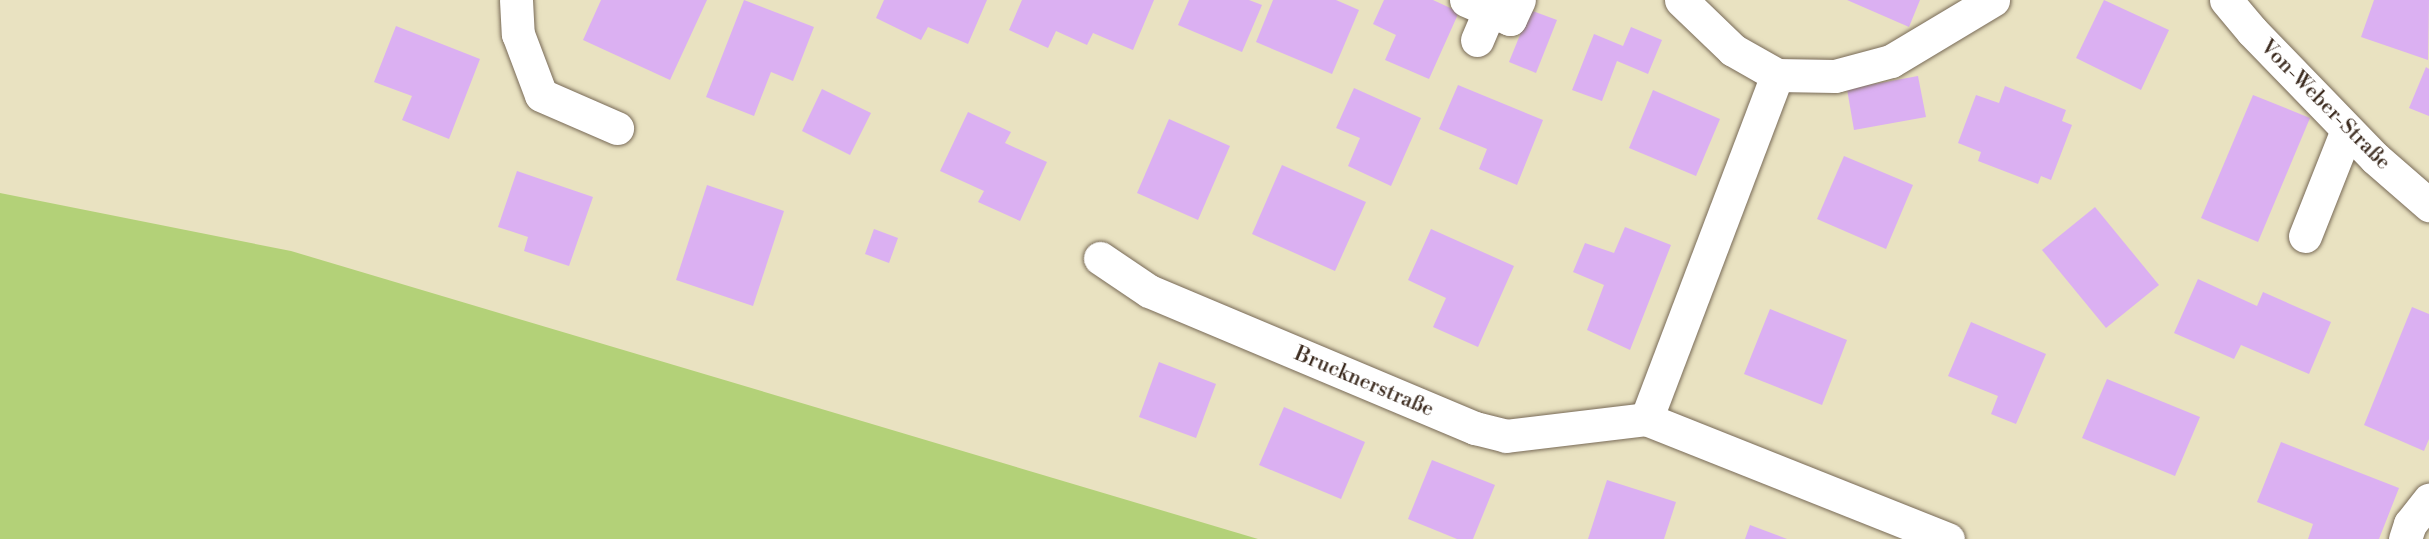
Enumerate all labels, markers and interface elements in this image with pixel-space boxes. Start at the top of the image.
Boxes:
street label: Von-Weber-Straße [2255,35,2395,175]
street label: Brucknerstraße [1291,341,1437,423]

